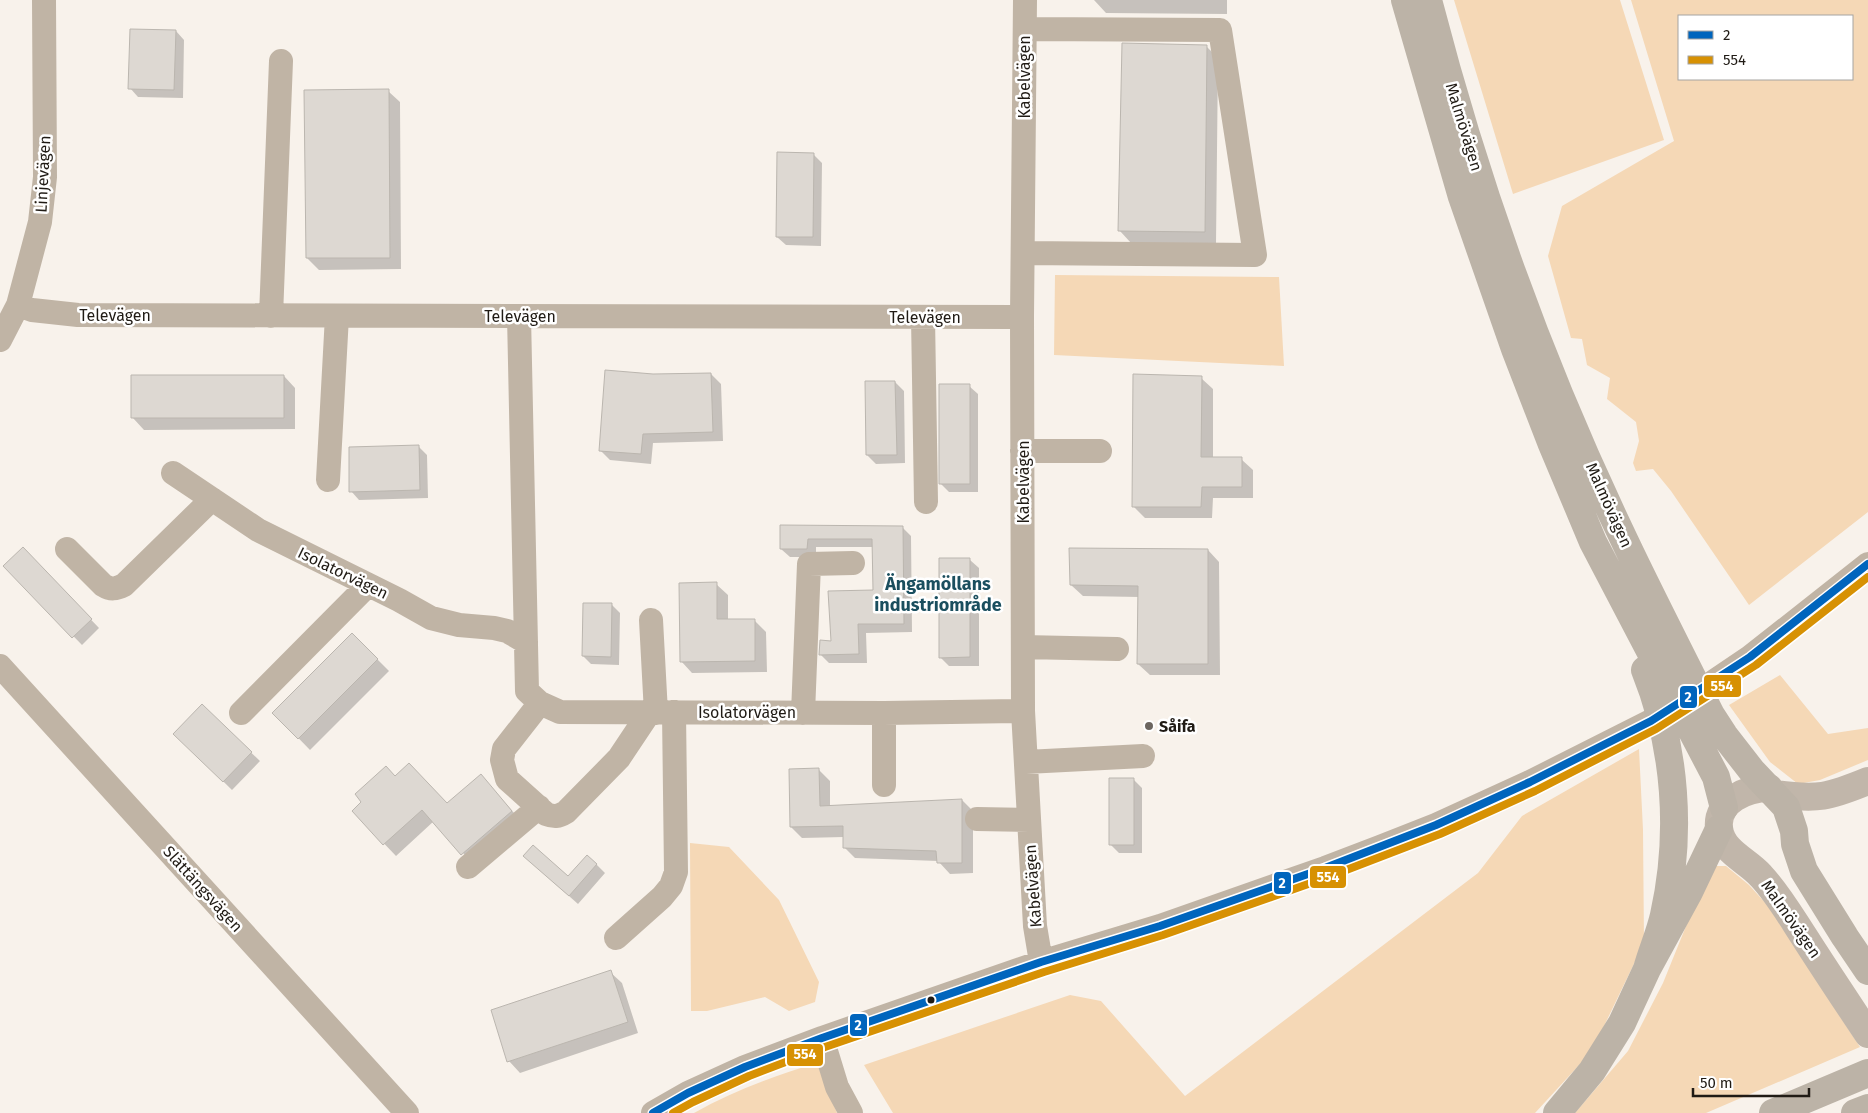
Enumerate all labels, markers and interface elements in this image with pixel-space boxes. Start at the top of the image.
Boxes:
legend [1678,15,1853,80]
text: 2 [1723,26,1730,44]
street label: Kabelvägen [1015,35,1034,119]
text: 554 [1723,51,1746,69]
street label: Malmövägen [1442,81,1486,173]
street label: Linjevägen [31,135,55,213]
street label: Televägen [79,306,151,325]
street label: Televägen [484,307,556,326]
street label: Televägen [889,308,961,327]
street label: Kabelvägen [1014,440,1033,524]
street label: Malmövägen [1582,460,1636,550]
street label: Isolatorvägen [295,543,391,603]
district label: Ängamöllans industriområde [874,573,1002,616]
line badge: 554 [1703,674,1742,698]
text: 554 [1711,678,1734,695]
line badge: 2 [1679,685,1698,709]
text: 2 [1684,689,1692,706]
street label: Isolatorvägen [698,703,796,722]
place label: Såifa [1159,717,1196,736]
marker: Såifa [1143,720,1155,732]
street label: Slättängsvägen [159,842,247,936]
street label: Kabelvägen [1021,844,1045,928]
line badge: 554 [1309,865,1347,889]
text: 554 [1317,869,1340,886]
line badge: 2 [1273,871,1292,895]
text: 2 [1278,875,1286,892]
street label: Malmövägen [1757,876,1825,962]
unlabelled marker [926,995,936,1005]
line badge: 2 [849,1013,868,1037]
text: 2 [854,1017,862,1034]
line badge: 554 [786,1043,824,1067]
text: 554 [794,1046,817,1063]
scale bar [1693,1066,1809,1098]
text: 50 m [1700,1074,1733,1092]

